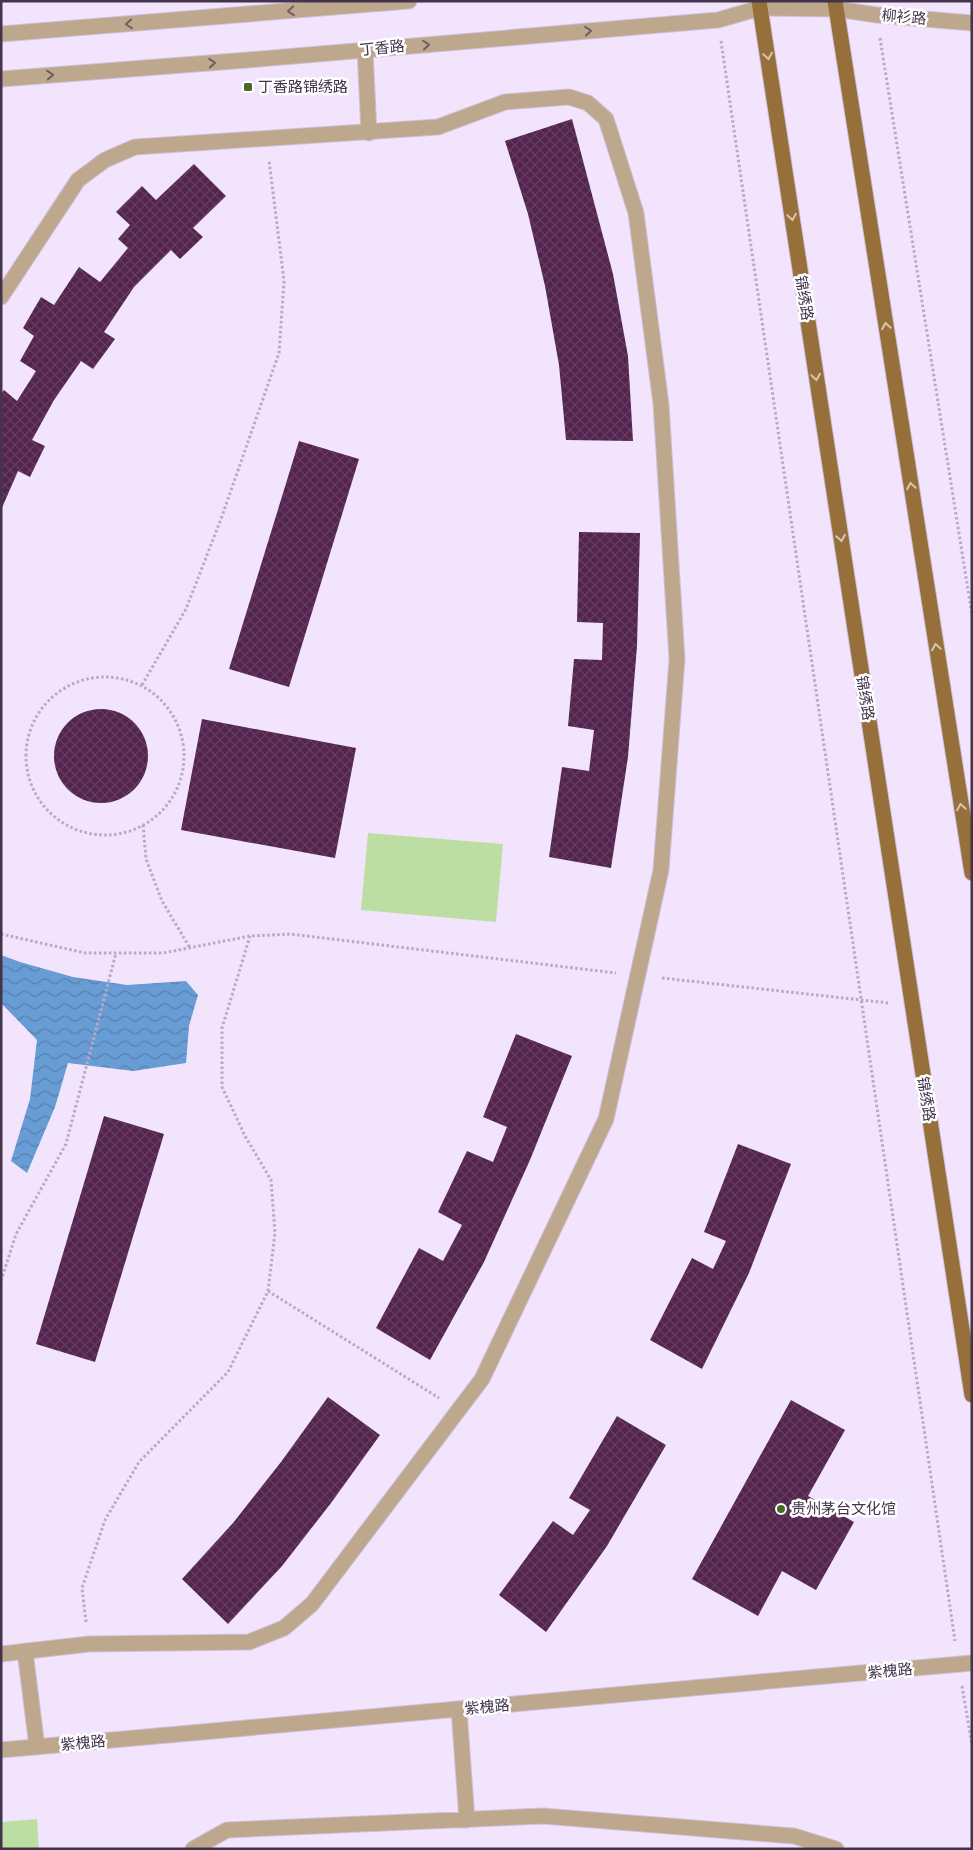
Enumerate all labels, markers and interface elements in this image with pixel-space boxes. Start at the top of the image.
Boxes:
one-way arrow [286,5,294,16]
street label: 柳衫路 [881,5,927,30]
one-way arrow [124,18,132,29]
one-way arrow [584,26,592,37]
street label: 丁香路 [359,36,405,61]
one-way arrow [422,39,430,50]
one-way arrow [762,52,772,60]
one-way arrow [208,57,216,68]
one-way arrow [46,70,54,81]
place label: 丁香路锦绣路 [258,77,348,98]
marker: 丁香路锦绣路 [242,81,254,93]
one-way arrow [786,213,797,221]
street label: 锦绣路 [790,274,817,322]
one-way arrow [881,321,891,330]
one-way arrow [811,373,821,382]
one-way arrow [906,482,917,490]
one-way arrow [835,534,846,542]
one-way arrow [932,642,942,651]
street label: 锦绣路 [851,674,878,722]
one-way arrow [957,803,967,811]
street label: 锦绣路 [912,1075,939,1123]
place label: 贵州茅台文化馆 [791,1499,896,1520]
marker: 贵州茅台文化馆 [775,1503,787,1515]
street label: 紫槐路 [867,1659,913,1684]
street label: 紫槐路 [464,1695,510,1720]
street label: 紫槐路 [60,1731,106,1756]

